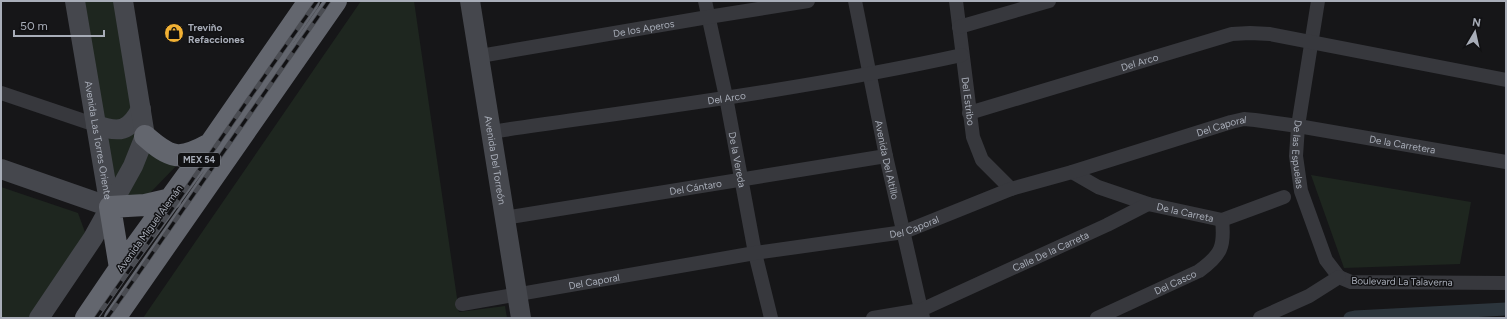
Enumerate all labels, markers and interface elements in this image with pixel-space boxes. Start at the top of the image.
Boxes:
scale bar [14,12,104,38]
north arrow [1455,12,1495,52]
text: N [1471,16,1482,30]
street label: De los Aperos [612,17,676,40]
text: 50 m [20,19,48,33]
place label: Treviño Refacciones [188,21,245,46]
shop icon: Treviño Refacciones [163,22,185,44]
street label: Del Arco [1119,50,1160,74]
street label: Del Estribo [959,76,978,126]
street label: Avenida Las Torres Oriente [82,80,115,201]
street label: Del Arco [707,89,747,107]
street label: Del Caporal [1195,113,1247,140]
street label: Avenida Del Torreón [482,115,509,206]
street label: Avenida Del Altillo [872,119,902,201]
street label: De las Espuelas [1289,119,1307,190]
street label: De la Vereda [726,131,749,189]
street label: De la Carretera [1368,132,1436,157]
road number: MEX 54 [178,153,220,167]
street label: Del Cántaro [668,177,723,198]
street label: Avenida Miguel Alemán [113,182,186,274]
street label: De la Carreta [1155,200,1215,225]
street label: Del Caporal [889,213,941,241]
street label: Calle De la Carreta [1010,228,1091,274]
street label: Del Casco [1152,267,1199,298]
street label: Del Caporal [567,271,621,292]
street label: Boulevard La Talaverna [1351,274,1453,289]

